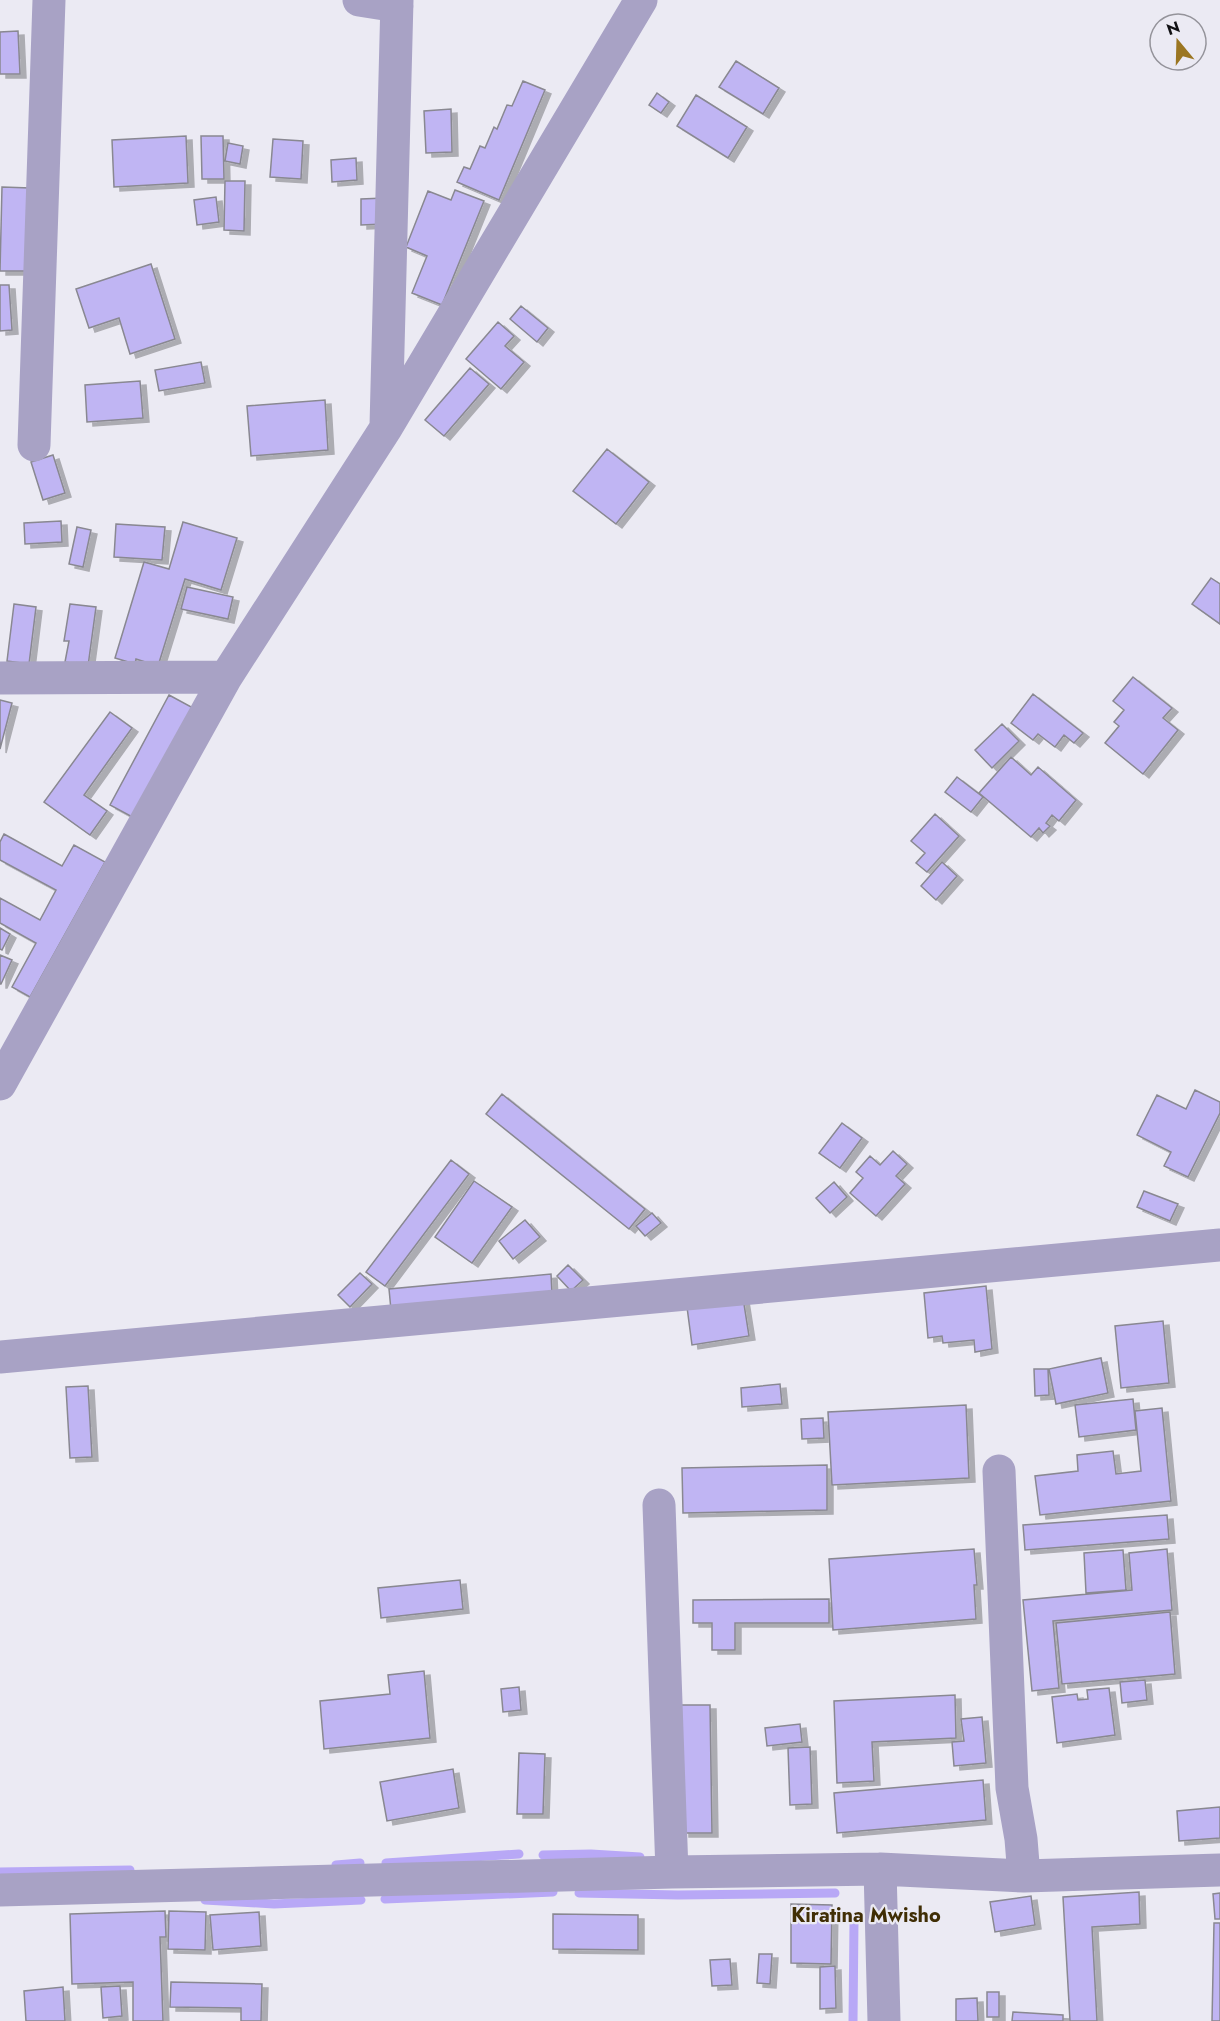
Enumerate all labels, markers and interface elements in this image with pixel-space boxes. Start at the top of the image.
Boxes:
north arrow [1148,12,1208,72]
text: N [1164,15,1183,41]
district label: Kiratina Mwisho [791,1901,941,1930]

